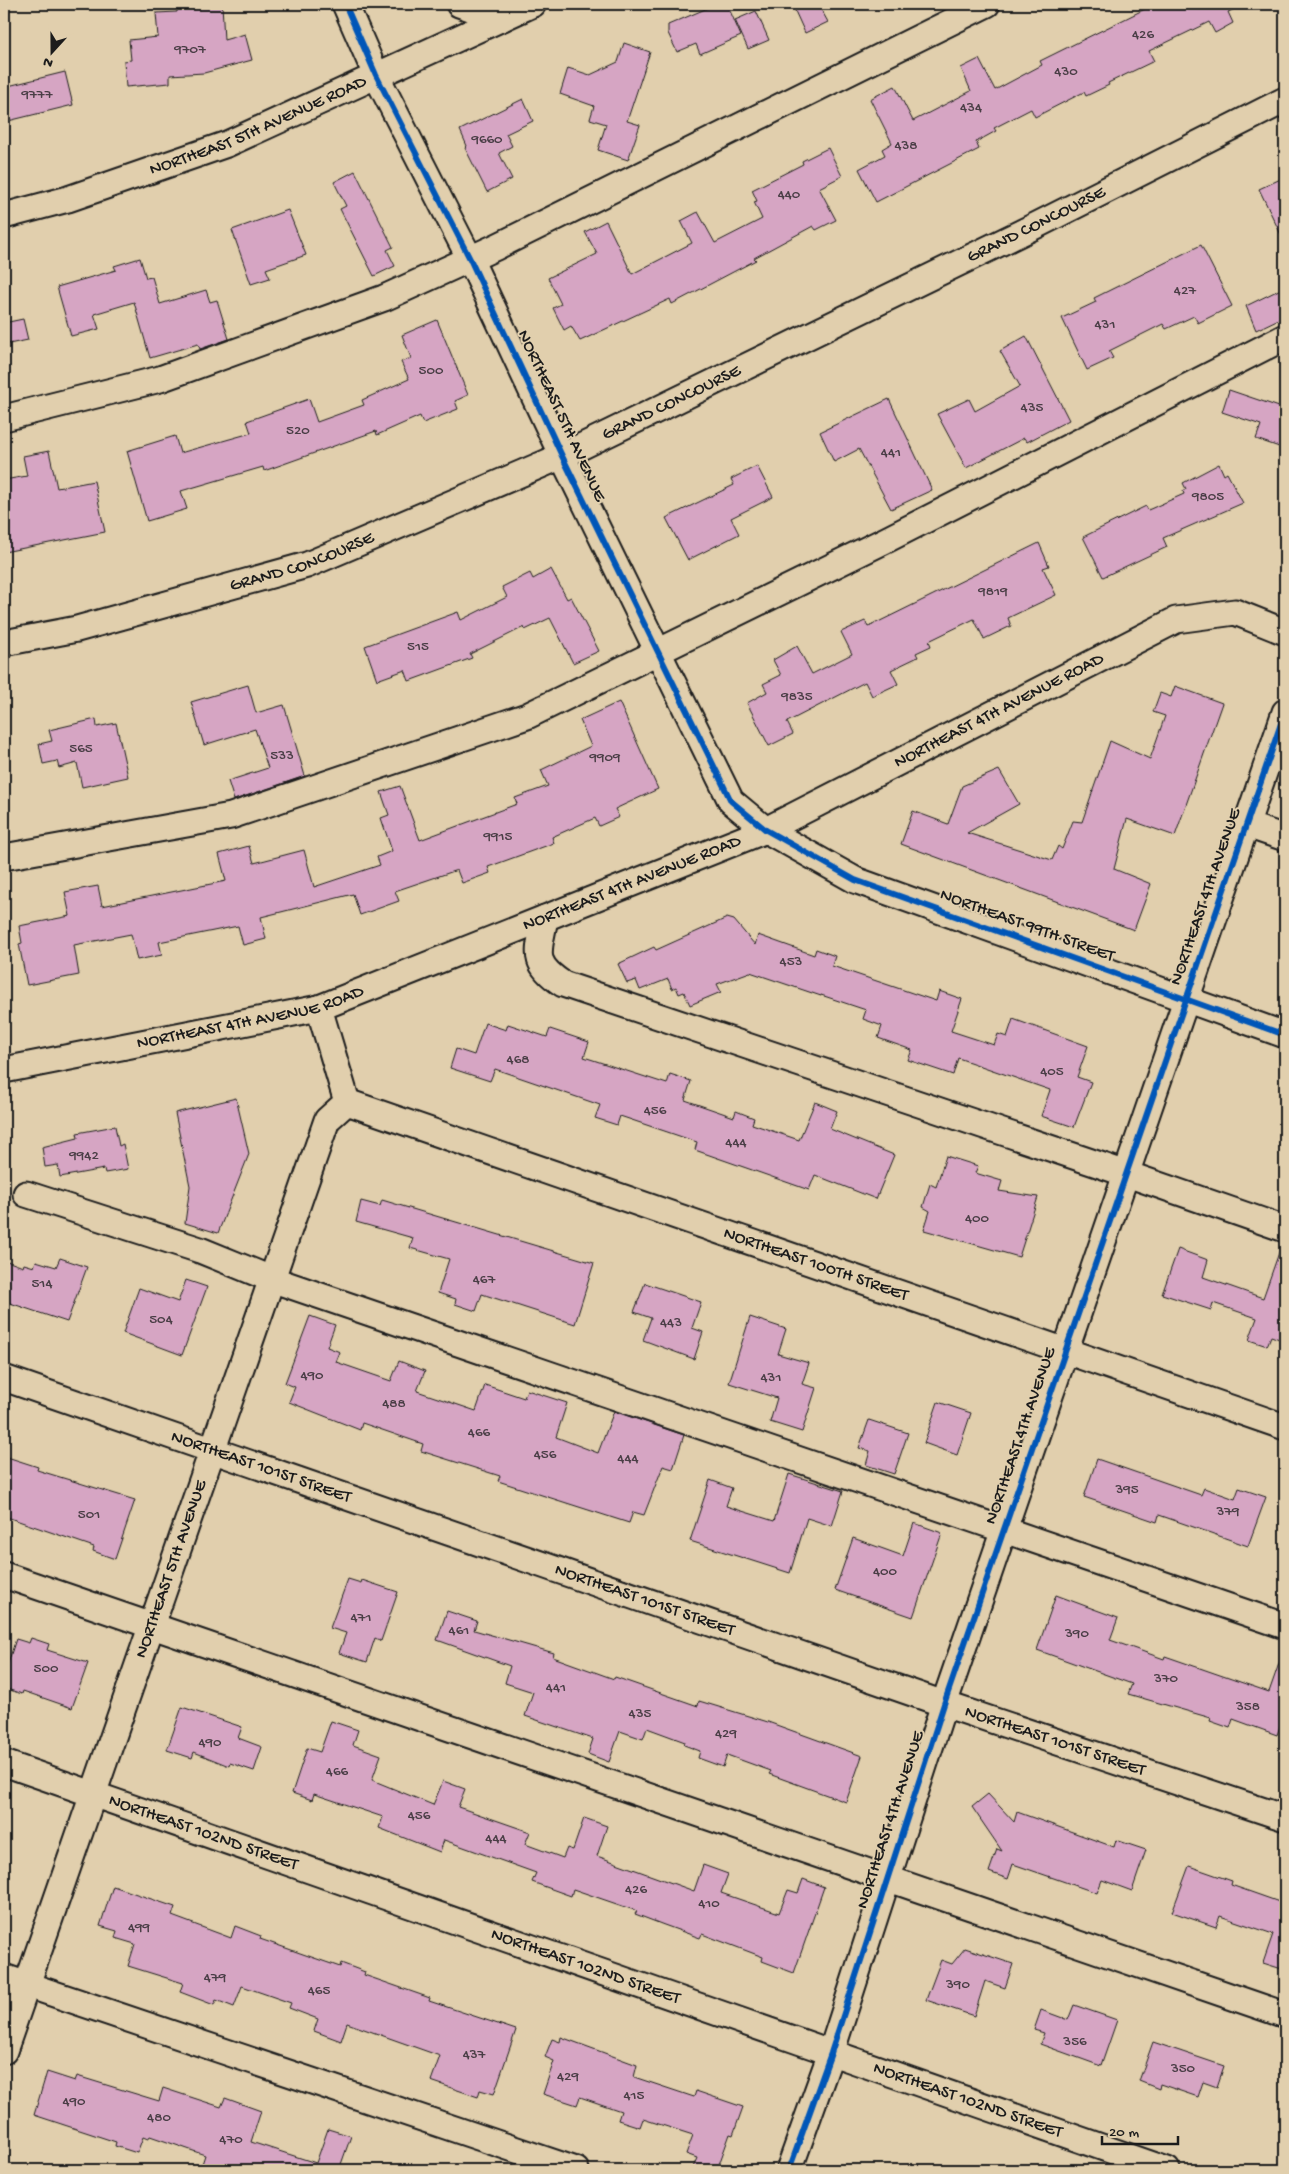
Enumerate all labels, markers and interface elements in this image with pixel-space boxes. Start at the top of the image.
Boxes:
house number: 426 [1132,26,1154,44]
north arrow [28,28,78,78]
house number: 9707 [173,41,207,59]
text: N [41,52,56,71]
house number: 430 [1054,63,1078,81]
street label: NORTHEAST 5TH AVENUE ROAD [147,71,370,181]
house number: 9777 [21,86,54,104]
house number: 434 [960,99,982,117]
house number: 9660 [470,131,503,149]
house number: 438 [894,137,918,155]
street label: GRAND CONCOURSE [964,181,1110,268]
house number: 440 [778,186,801,204]
house number: 427 [1174,282,1197,300]
house number: 431 [1095,316,1115,334]
street label: NORTHEAST 5TH AVENUE [512,327,610,506]
street label: GRAND CONCOURSE [599,360,745,445]
house number: 500 [419,362,444,380]
house number: 435 [1021,399,1043,417]
house number: 520 [286,422,310,440]
house number: 441 [881,444,901,462]
house number: 9805 [1191,488,1224,506]
street label: GRAND CONCOURSE [227,527,378,597]
house number: 9819 [977,583,1008,601]
house number: 515 [407,638,429,656]
street label: NORTHEAST 4TH AVENUE ROAD [891,648,1108,773]
house number: 9835 [780,688,813,706]
house number: 565 [69,740,93,758]
house number: 533 [270,747,294,765]
house number: 9909 [588,749,621,767]
street label: NORTHEAST 4TH AVENUE [1166,805,1246,988]
house number: 9915 [483,828,513,846]
street label: NORTHEAST 4TH AVENUE ROAD [520,830,744,936]
street label: NORTHEAST 99TH STREET [937,885,1118,968]
house number: 453 [780,953,803,971]
street label: NORTHEAST 4TH AVENUE ROAD [135,981,367,1054]
house number: 468 [507,1051,529,1069]
house number: 405 [1040,1063,1064,1081]
house number: 456 [644,1102,667,1120]
house number: 444 [725,1134,747,1152]
house number: 9942 [68,1147,99,1165]
house number: 400 [965,1210,990,1228]
street label: NORTHEAST 100TH STREET [721,1223,912,1306]
house number: 467 [473,1271,496,1289]
house number: 514 [31,1275,53,1293]
house number: 504 [149,1311,173,1329]
house number: 443 [660,1314,682,1332]
street label: NORTHEAST 4TH AVENUE [981,1344,1061,1527]
house number: 490 [300,1367,324,1385]
house number: 431 [761,1369,781,1387]
house number: 488 [382,1395,406,1413]
house number: 466 [468,1424,491,1442]
street label: NORTHEAST 101ST STREET [168,1426,355,1508]
house number: 456 [534,1446,557,1464]
house number: 444 [617,1450,639,1468]
street label: NORTHEAST 5TH AVENUE [131,1477,212,1661]
house number: 395 [1114,1481,1139,1499]
house number: 379 [1215,1503,1240,1521]
house number: 501 [78,1506,100,1524]
street label: NORTHEAST 101ST STREET [552,1559,738,1641]
house number: 400 [873,1563,898,1581]
house number: 471 [351,1609,371,1627]
house number: 461 [449,1622,469,1640]
house number: 390 [1064,1625,1089,1643]
house number: 500 [34,1660,59,1678]
house number: 370 [1153,1670,1179,1688]
house number: 441 [546,1679,566,1697]
house number: 358 [1235,1698,1260,1716]
street label: NORTHEAST 101ST STREET [962,1701,1149,1781]
house number: 435 [629,1705,651,1723]
house number: 429 [715,1725,737,1743]
street label: NORTHEAST 4TH AVENUE [852,1728,930,1912]
house number: 490 [198,1734,222,1752]
house number: 466 [326,1763,349,1781]
street label: NORTHEAST 102ND STREET [106,1790,301,1876]
house number: 456 [408,1807,431,1825]
house number: 444 [485,1830,507,1848]
house number: 426 [625,1881,647,1899]
house number: 410 [698,1895,720,1913]
house number: 499 [128,1919,151,1937]
street label: NORTHEAST 102ND STREET [488,1924,684,2010]
house number: 479 [204,1969,227,1987]
house number: 390 [945,1976,970,1994]
house number: 465 [308,1982,330,2000]
house number: 356 [1062,2033,1087,2051]
house number: 437 [463,2046,487,2064]
street label: NORTHEAST 102ND STREET [870,2057,1066,2143]
house number: 350 [1170,2060,1196,2078]
house number: 429 [557,2068,579,2086]
house number: 415 [623,2087,645,2105]
house number: 490 [62,2093,86,2111]
house number: 480 [147,2109,171,2127]
scale bar [1102,2114,1178,2146]
text: 20 m [1109,2124,1139,2142]
house number: 470 [219,2131,243,2149]

